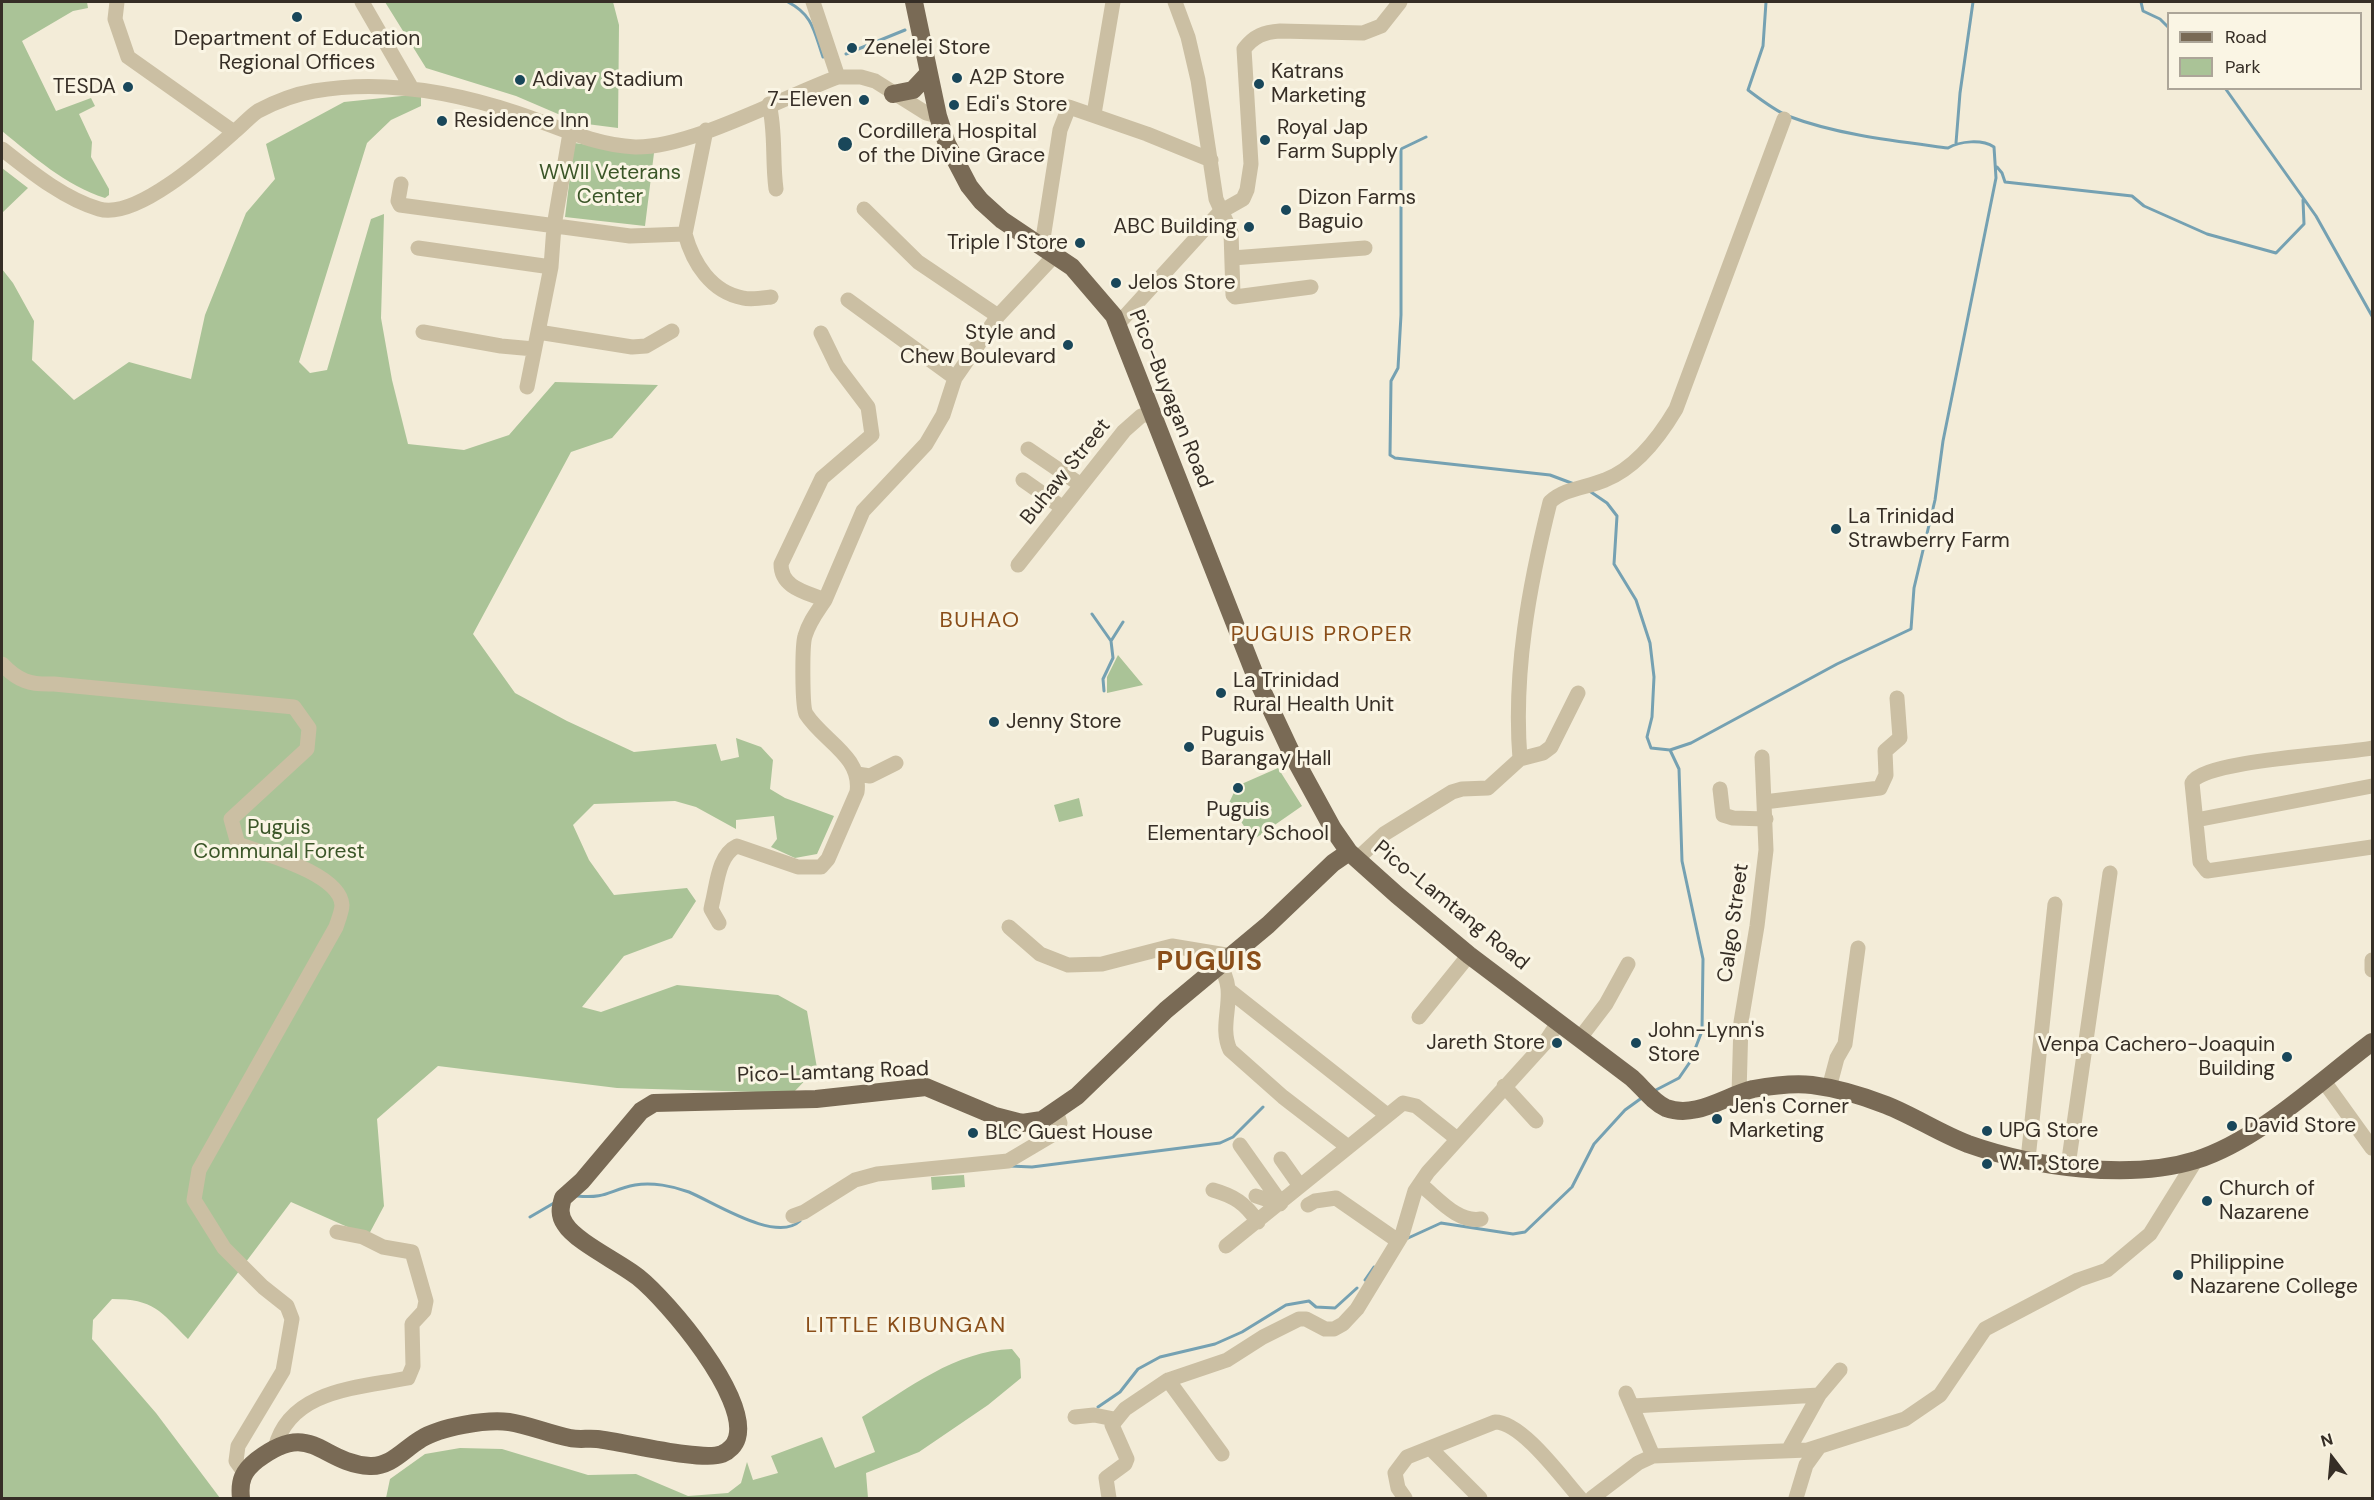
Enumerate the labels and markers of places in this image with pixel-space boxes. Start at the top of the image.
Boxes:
marker: Department of Education Regional Offices [290,10,304,24]
place label: Department of Education Regional Offices [174,26,420,76]
place label: Zenelei Store [864,35,990,61]
marker: Zenelei Store [845,41,859,55]
place label: Katrans Marketing [1271,59,1366,109]
place label: A2P Store [969,65,1065,91]
place label: Adivay Stadium [532,67,683,93]
marker: A2P Store [950,71,964,85]
marker: Adivay Stadium [513,73,527,87]
place label: TESDA [53,74,116,100]
marker: Katrans Marketing [1252,77,1266,91]
marker: TESDA [121,80,135,94]
place label: 7-Eleven [768,87,852,113]
place label: Edi's Store [966,92,1067,118]
marker: 7-Eleven [857,93,871,107]
marker: Edi's Store [947,98,961,112]
place label: Residence Inn [454,108,589,134]
marker: Residence Inn [435,114,449,128]
place label: Royal Jap Farm Supply [1277,115,1398,165]
place label: Cordillera Hospital of the Divine Grace [858,119,1045,169]
marker: Royal Jap Farm Supply [1258,133,1272,147]
marker: Cordillera Hospital of the Divine Grace [836,135,854,153]
place label: Dizon Farms Baguio [1298,185,1416,235]
marker: Dizon Farms Baguio [1279,203,1293,217]
place label: ABC Building [1113,214,1237,240]
marker: ABC Building [1242,220,1256,234]
place label: Triple I Store [947,230,1068,256]
marker: Triple I Store [1073,236,1087,250]
place label: Jelos Store [1128,270,1236,296]
marker: Jelos Store [1109,276,1123,290]
place label: Style and Chew Boulevard [900,320,1056,370]
marker: Style and Chew Boulevard [1061,338,1075,352]
place label: La Trinidad Strawberry Farm [1848,504,2010,554]
marker: La Trinidad Strawberry Farm [1829,522,1843,536]
place label: La Trinidad Rural Health Unit [1233,668,1394,718]
marker: La Trinidad Rural Health Unit [1214,686,1228,700]
place label: Jenny Store [1006,709,1121,735]
marker: Jenny Store [987,715,1001,729]
place label: Puguis Barangay Hall [1201,722,1332,772]
marker: Puguis Barangay Hall [1182,740,1196,754]
marker: Puguis Elementary School [1231,781,1245,795]
place label: Puguis Elementary School [1147,797,1329,847]
place label: John-Lynn's Store [1648,1018,1765,1068]
place label: Jareth Store [1426,1030,1545,1056]
place label: Venpa Cachero-Joaquin Building [2038,1032,2275,1082]
marker: Jareth Store [1550,1036,1564,1050]
marker: John-Lynn's Store [1629,1036,1643,1050]
marker: Venpa Cachero-Joaquin Building [2280,1050,2294,1064]
place label: Jen's Corner Marketing [1729,1094,1849,1144]
marker: Jen's Corner Marketing [1710,1112,1724,1126]
place label: David Store [2244,1113,2356,1139]
place label: UPG Store [1999,1118,2098,1144]
marker: David Store [2225,1119,2239,1133]
place label: BLC Guest House [985,1120,1153,1146]
marker: UPG Store [1980,1124,1994,1138]
marker: BLC Guest House [966,1126,980,1140]
place label: W. T. Store [1999,1151,2099,1177]
marker: W. T. Store [1980,1157,1994,1171]
place label: Church of Nazarene [2219,1176,2315,1226]
marker: Church of Nazarene [2200,1194,2214,1208]
place label: Philippine Nazarene College [2190,1250,2358,1300]
marker: Philippine Nazarene College [2171,1268,2185,1282]

